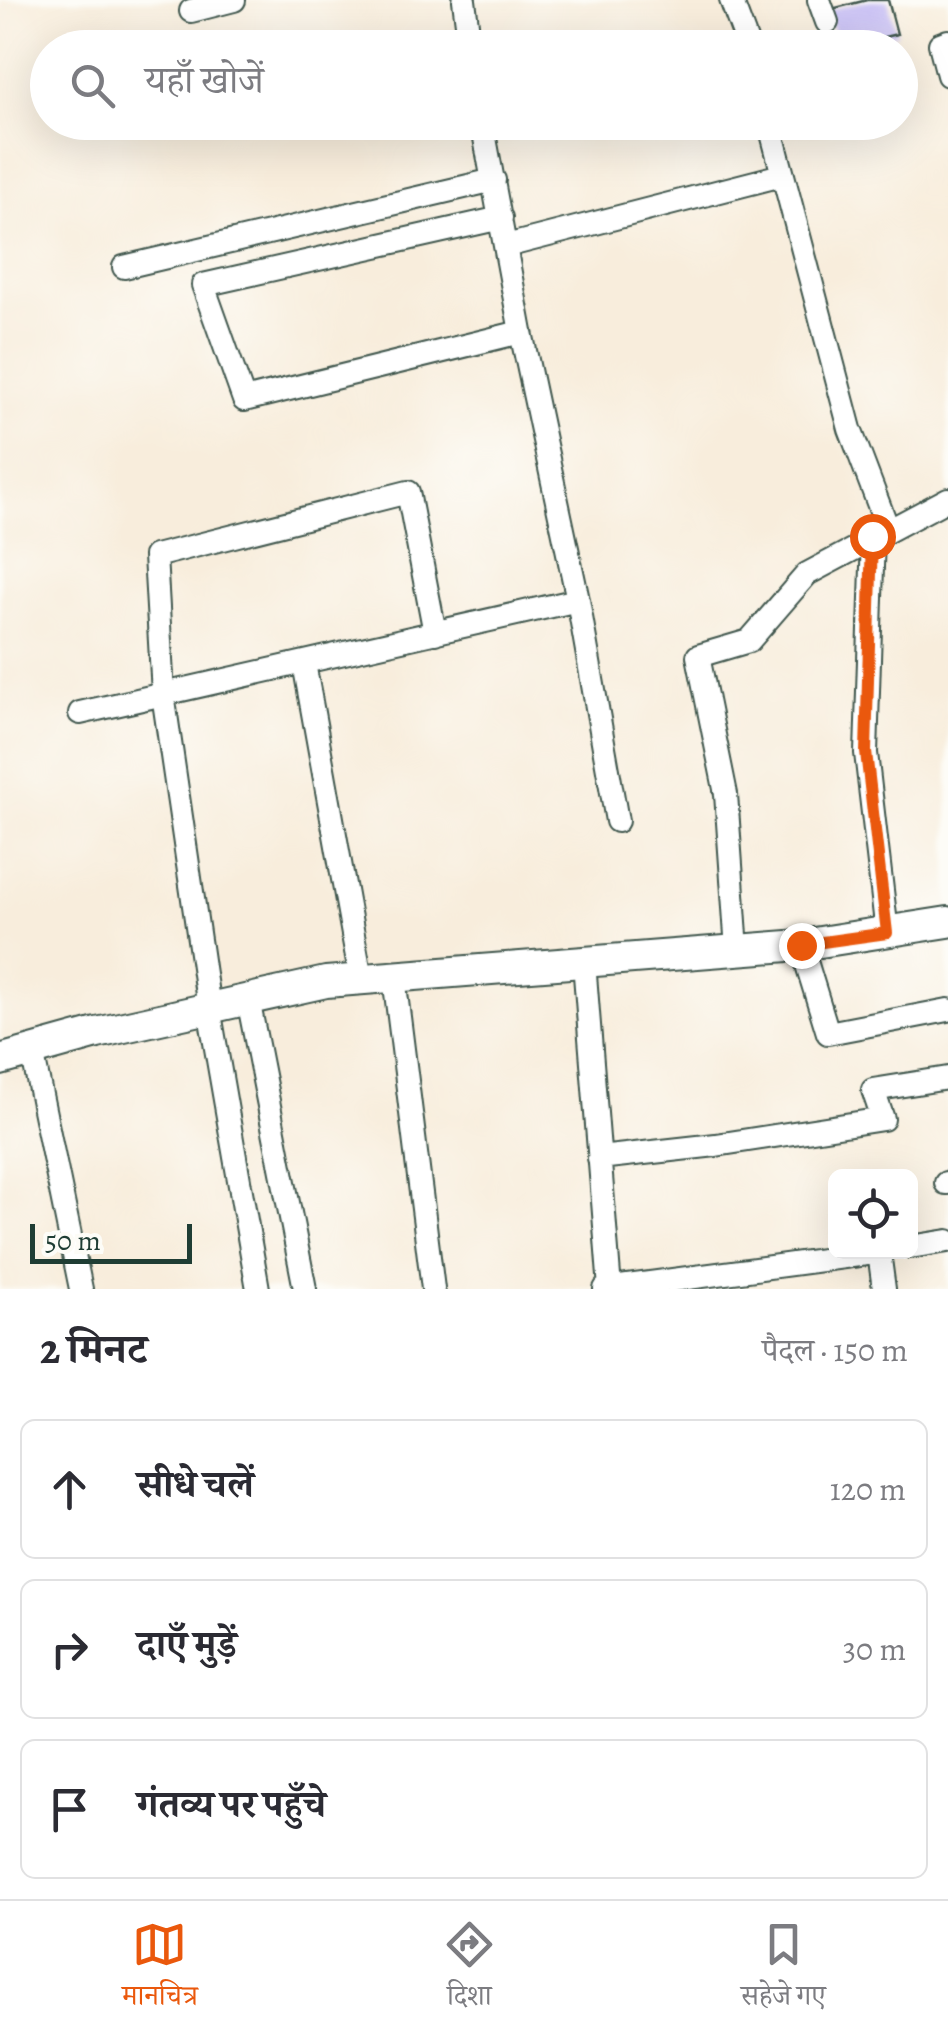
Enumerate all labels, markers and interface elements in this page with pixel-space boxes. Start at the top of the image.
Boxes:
search box [30,30,918,140]
text: यहाँ खोजें [145,54,264,106]
icon: search [65,58,120,113]
route start [850,514,896,560]
route end [779,923,825,969]
map controls [828,1169,918,1259]
button: locate [828,1169,918,1259]
scale bar [30,1219,192,1264]
text: 50 m [45,1222,101,1260]
text: 2 मिनट [40,1320,147,1377]
text: पैदल · 150 m [762,1328,908,1372]
text: सीधे चलें [137,1458,254,1510]
icon: ahead [42,1462,97,1517]
text: 120 m [830,1467,906,1511]
text: दाएँ मुड़ें [137,1618,237,1670]
icon: right [42,1622,97,1677]
text: 30 m [843,1627,906,1671]
text: गंतव्य पर पहुँचे [137,1778,326,1830]
icon: arrive [42,1782,97,1837]
tab: मानचित्र [122,1917,198,2023]
tab: दिशा [442,1917,497,2023]
tab: सहेजे गए [741,1917,826,2023]

